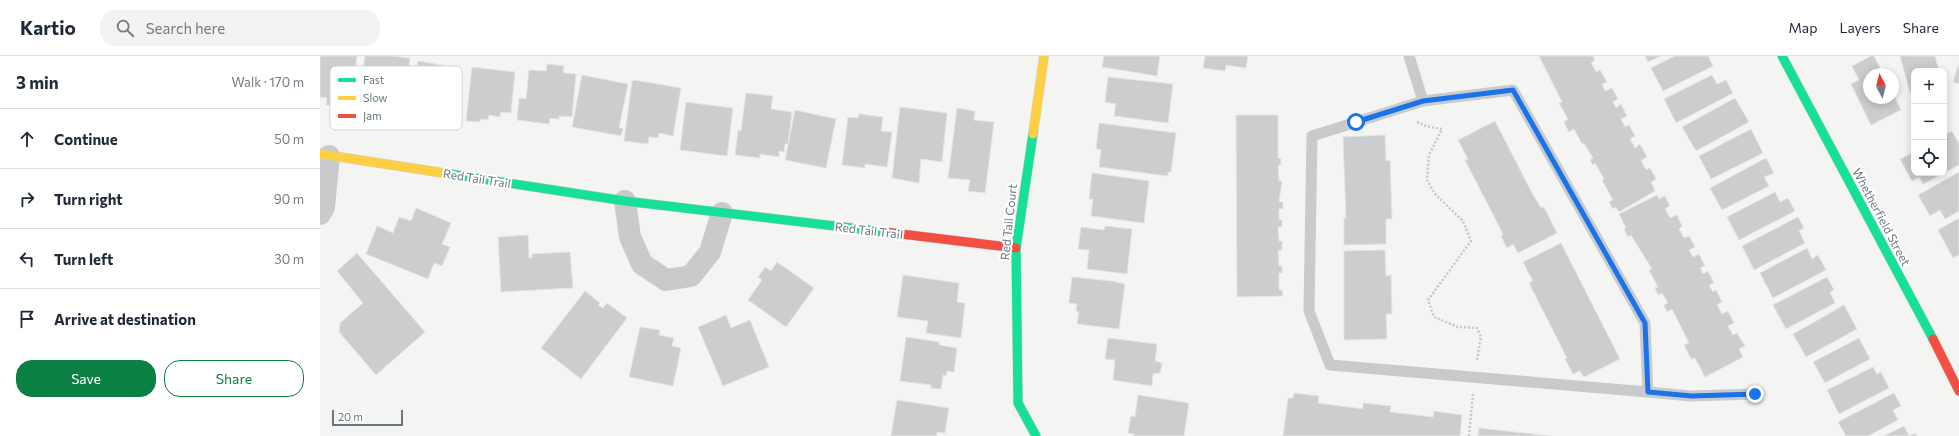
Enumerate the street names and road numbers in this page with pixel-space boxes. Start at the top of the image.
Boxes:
street label: Whetherfield Street [1850,165,1914,268]
street label: Red Tail Trail [442,166,512,190]
street label: Red Tail Court [997,183,1019,261]
street label: Red Tail Trail [834,219,904,241]

